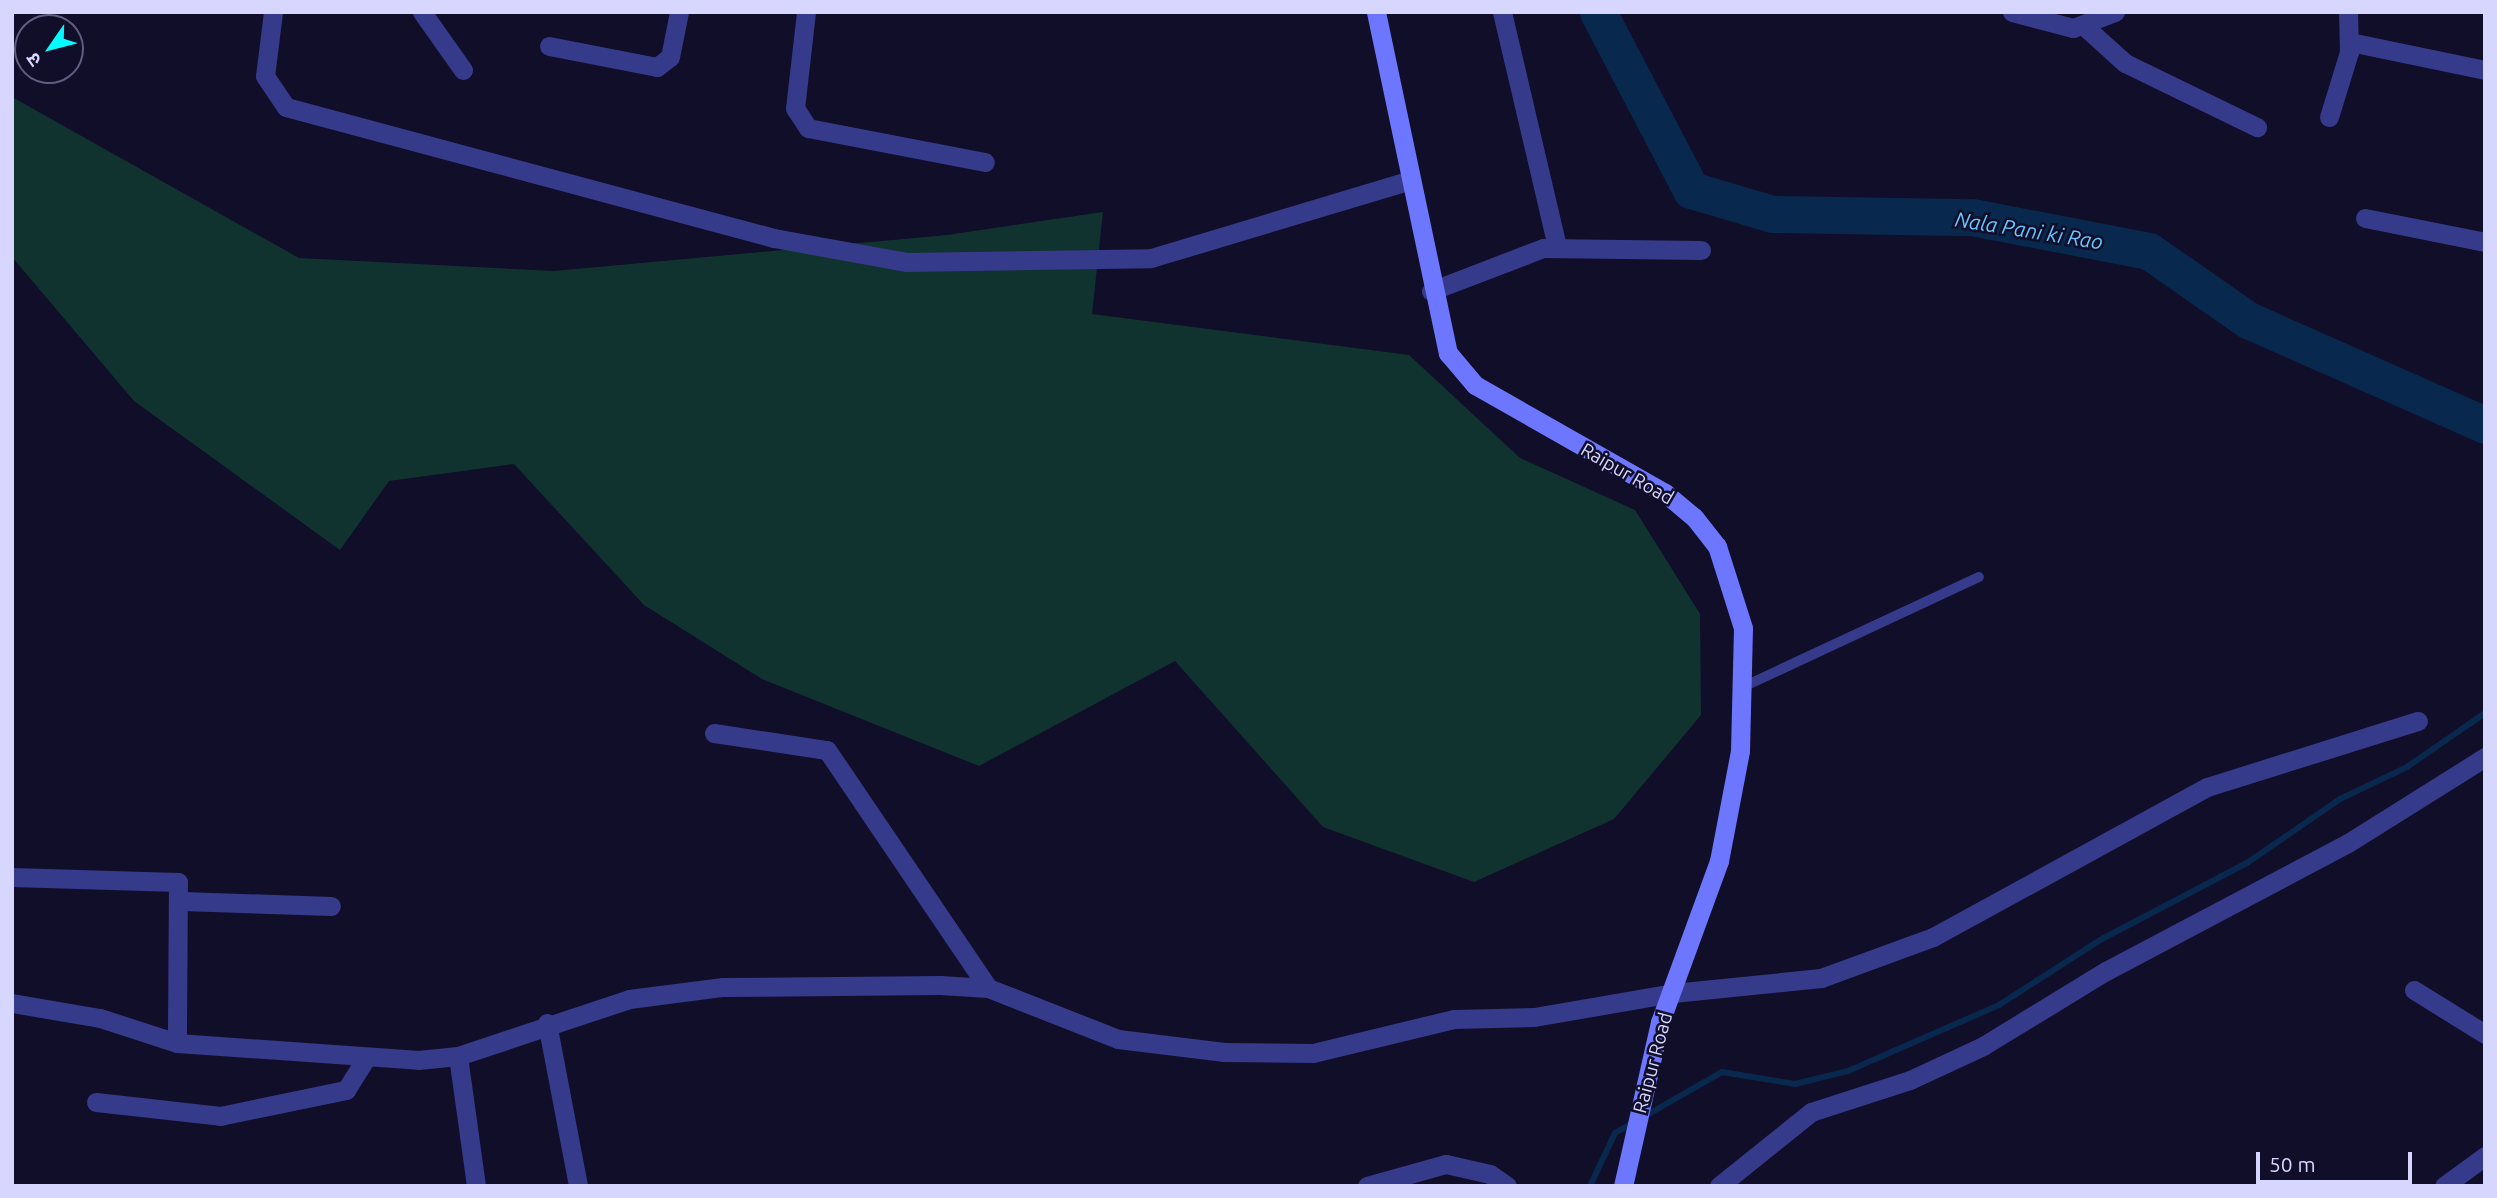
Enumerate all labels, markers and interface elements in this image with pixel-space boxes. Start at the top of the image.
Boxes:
north arrow [14,14,84,84]
text: उ [21,49,46,71]
water label: Nala Pani ki Rao [1953,206,2105,254]
street label: Raipur Road [1576,438,1678,510]
street label: Raipur Road [1629,1010,1677,1116]
scale bar [2259,1138,2415,1182]
text: 50 m [2269,1152,2316,1176]

